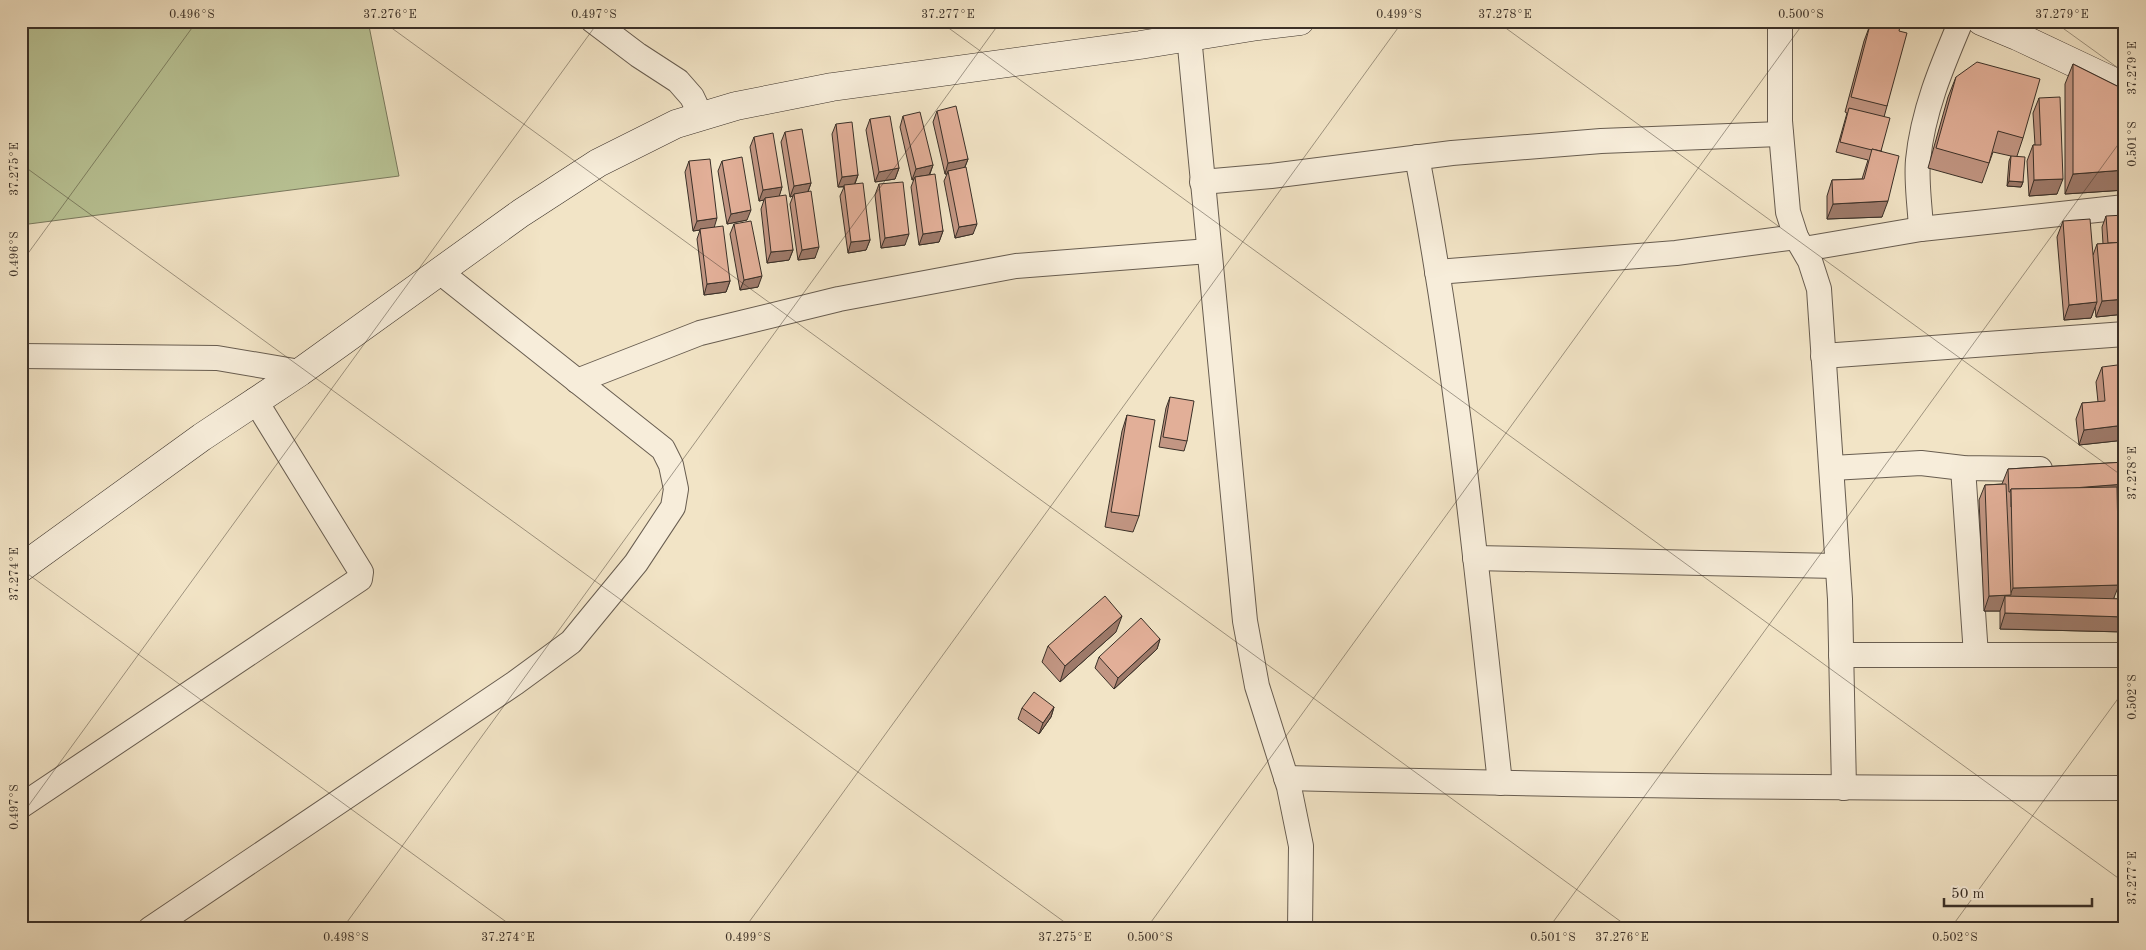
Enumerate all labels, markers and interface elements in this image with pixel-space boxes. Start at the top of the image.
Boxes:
text: 0.500°S [1778,8,1824,21]
text: 0.496°S [169,9,215,21]
text: 37.276°E [363,9,417,21]
text: 0.497°S [571,9,617,21]
text: 37.277°E [921,9,975,21]
text: 0.499°S [1376,9,1422,21]
text: 37.278°E [1478,9,1532,21]
text: 37.279°E [2035,9,2089,21]
text: 37.279°E [2127,41,2139,95]
text: 0.501°S [2126,121,2139,167]
text: 37.275°E [8,142,21,196]
text: 0.496°S [9,231,21,277]
text: 37.278°E [2127,446,2139,500]
text: 37.274°E [9,547,21,601]
text: 0.502°S [2126,674,2139,720]
text: 0.497°S [9,784,21,830]
text: 37.277°E [2127,851,2139,905]
scale bar [1944,875,2091,907]
text: 50 m [1951,887,1985,902]
text: 37.275°E [1038,931,1092,944]
text: 0.500°S [1127,931,1173,944]
text: 0.501°S [1530,931,1576,944]
text: 0.502°S [1932,931,1978,944]
text: 0.498°S [323,932,369,944]
text: 37.274°E [481,932,535,944]
text: 0.499°S [725,932,771,944]
text: 37.276°E [1595,932,1649,944]

